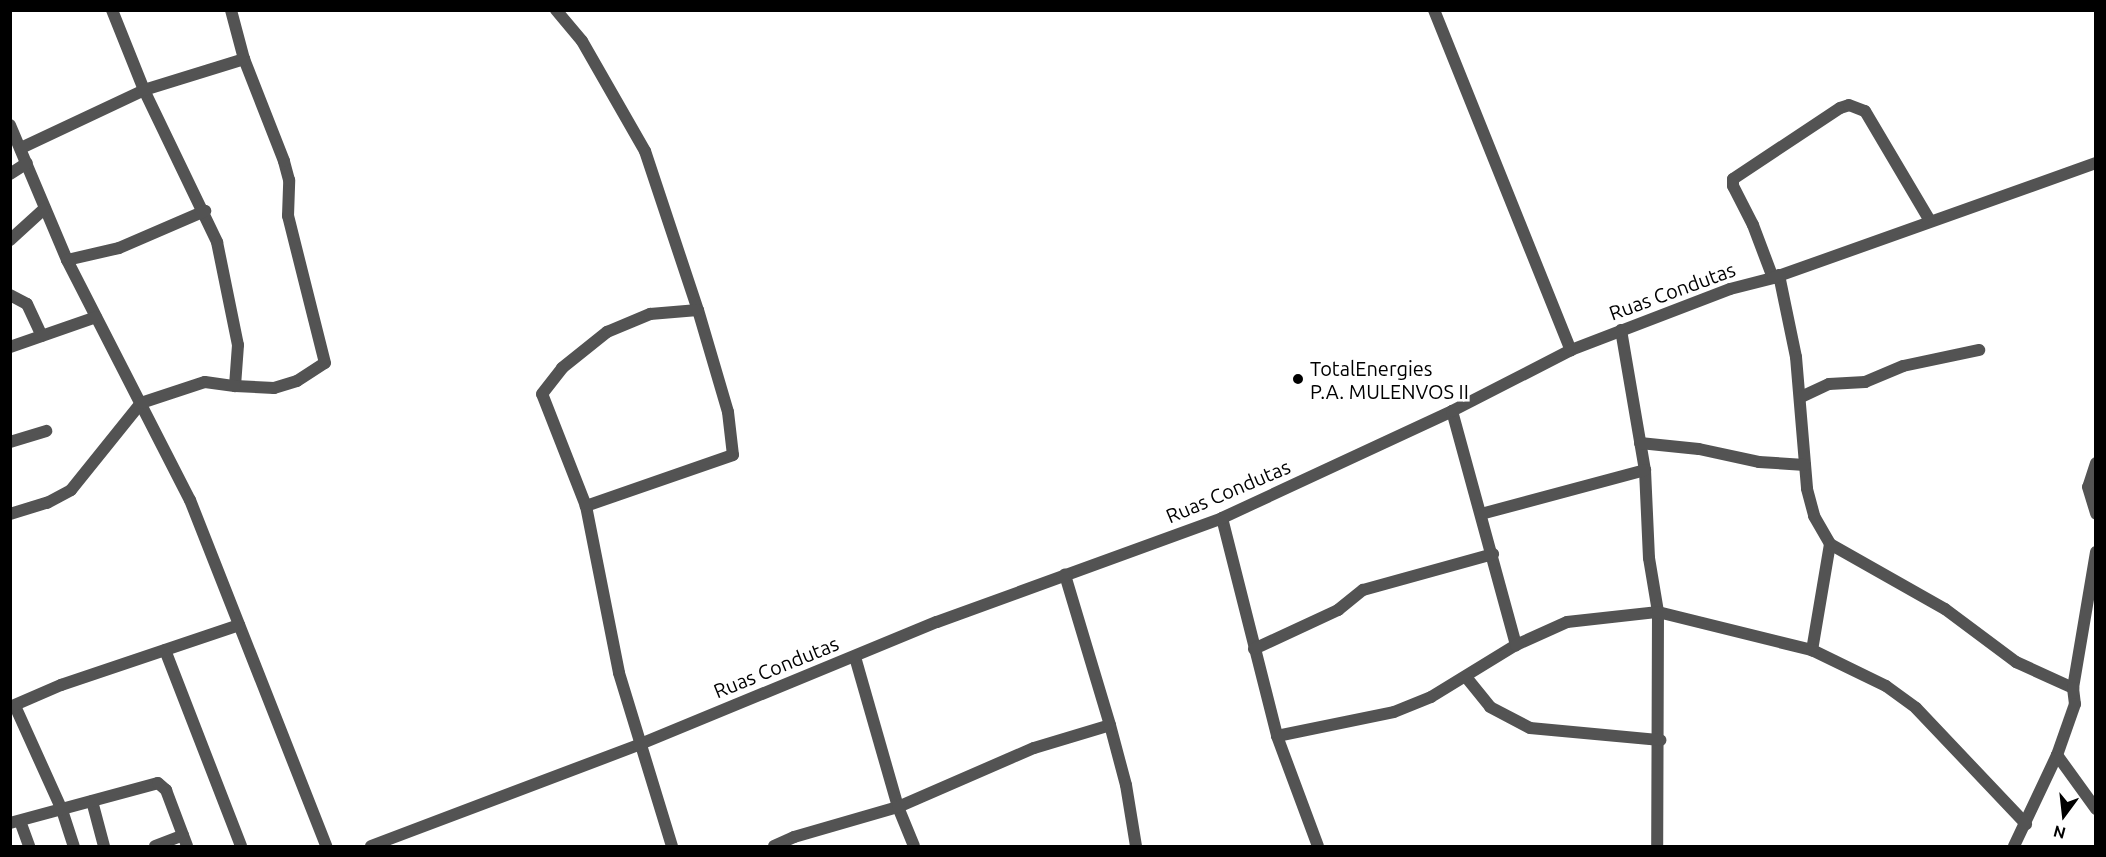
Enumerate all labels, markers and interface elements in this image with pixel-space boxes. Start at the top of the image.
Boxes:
street label: Ruas Condutas [1606,257,1738,325]
place label: TotalEnergies P.A. MULENVOS II [1310,356,1469,403]
marker: TotalEnergies P.A. MULENVOS II [1291,372,1305,386]
street label: Ruas Condutas [1162,454,1294,528]
street label: Ruas Condutas [710,631,842,703]
north arrow [2034,785,2094,845]
text: N [2051,822,2067,843]

